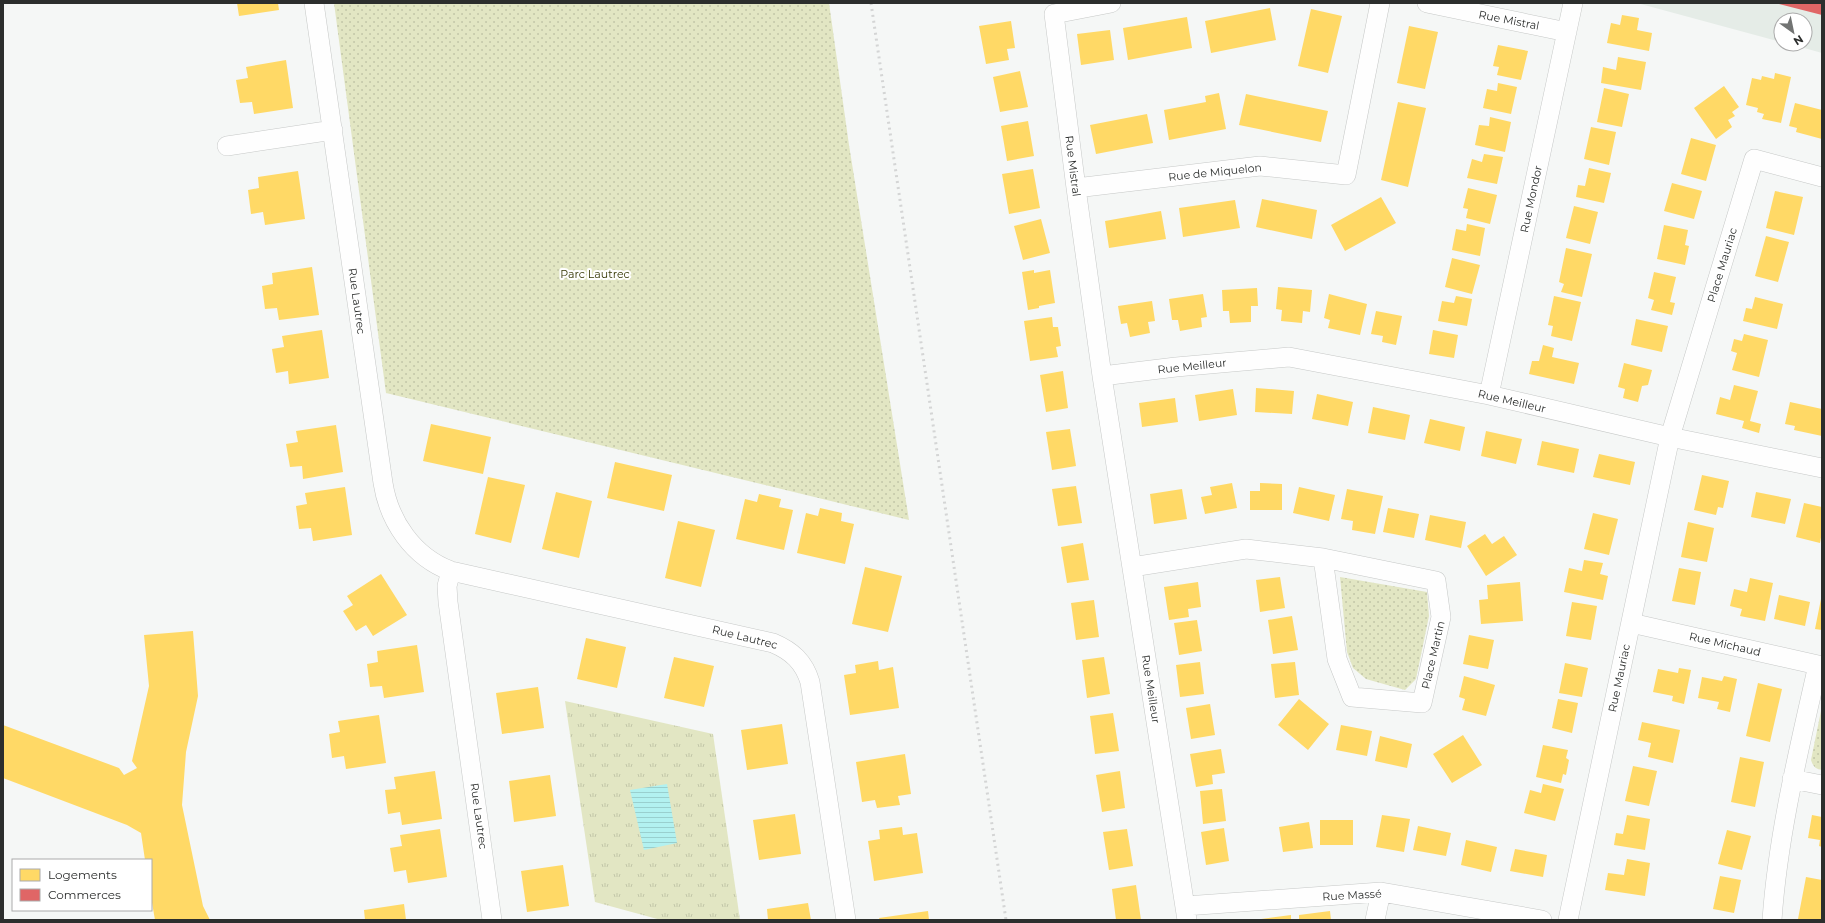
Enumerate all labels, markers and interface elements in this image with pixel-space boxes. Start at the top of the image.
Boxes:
street label: Rue Mistral [1477,7,1541,33]
north arrow [1773,12,1813,52]
text: N [1791,32,1806,49]
street label: Rue Mistral [1062,135,1084,197]
street label: Rue de Miquelon [1167,160,1263,184]
street label: Rue Mondor [1517,164,1545,234]
street label: Place Mauriac [1704,226,1740,304]
street label: Rue Lautrec [345,267,369,335]
park label: Parc Lautrec [560,267,630,281]
street label: Rue Meilleur [1157,355,1227,377]
street label: Rue Meilleur [1477,386,1547,416]
street label: Place Martin [1418,620,1448,690]
street label: Rue Lautrec [711,622,779,652]
street label: Rue Michaud [1688,629,1762,659]
street label: Rue Mauriac [1605,643,1633,713]
street label: Rue Meilleur [1139,654,1163,724]
street label: Rue Lautrec [467,782,491,850]
legend [12,859,152,911]
text: Logements [48,867,117,882]
street label: Rue Massé [1322,886,1382,904]
text: Commerces [48,887,121,902]

